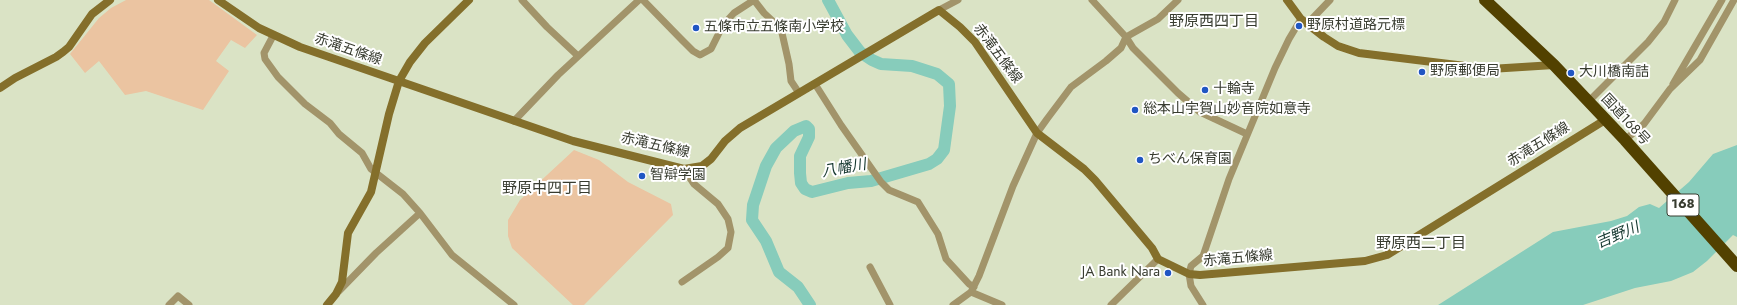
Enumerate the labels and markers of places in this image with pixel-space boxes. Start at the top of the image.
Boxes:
place label: 野原村道路元標 [1307,18,1405,34]
place label: 五條市立五條南小学校 [704,20,844,36]
marker: 野原村道路元標 [1294,21,1304,31]
marker: 五條市立五條南小学校 [691,23,701,33]
place label: 野原郵便局 [1430,64,1500,80]
place label: 大川橋南詰 [1579,65,1649,81]
marker: 野原郵便局 [1417,67,1427,77]
marker: 大川橋南詰 [1566,68,1576,78]
place label: 十輪寺 [1213,82,1255,98]
marker: 十輪寺 [1200,85,1210,95]
place label: 総本山宇賀山妙音院如意寺 [1143,102,1311,118]
marker: 総本山宇賀山妙音院如意寺 [1130,105,1140,115]
place label: ちべん保育園 [1148,152,1232,168]
marker: ちべん保育園 [1135,155,1145,165]
place label: 智辯学園 [650,168,706,184]
marker: 智辯学園 [637,171,647,181]
place label: JA Bank Nara [1082,265,1160,281]
marker: JA Bank Nara [1163,268,1173,278]

